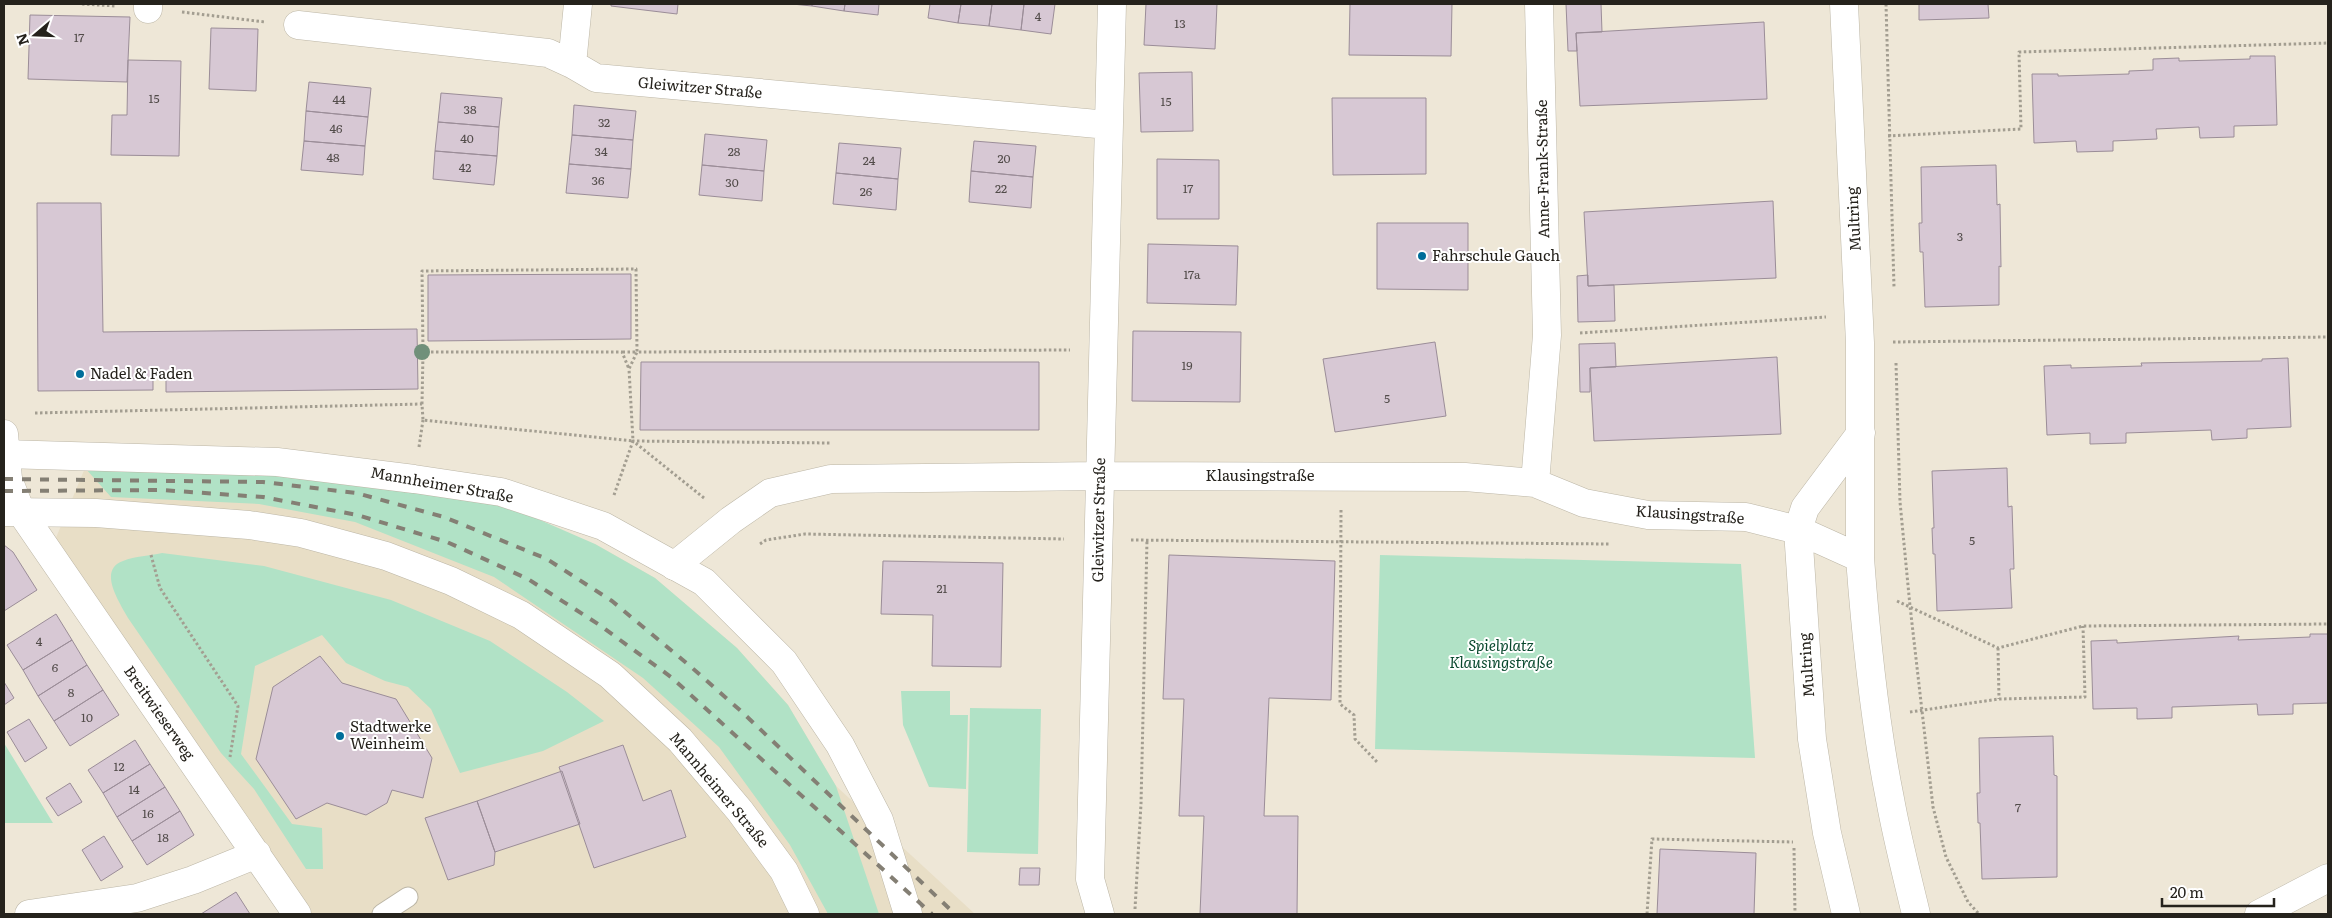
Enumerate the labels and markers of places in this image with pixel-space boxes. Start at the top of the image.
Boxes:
place label: Fahrschule Gauch [1432,243,1560,266]
marker: Fahrschule Gauch [1416,250,1428,262]
place label: Nadel & Faden [90,361,193,384]
marker: Nadel & Faden [74,368,86,380]
place label: Stadtwerke Weinheim [350,714,432,754]
marker: Stadtwerke Weinheim [334,730,346,742]

